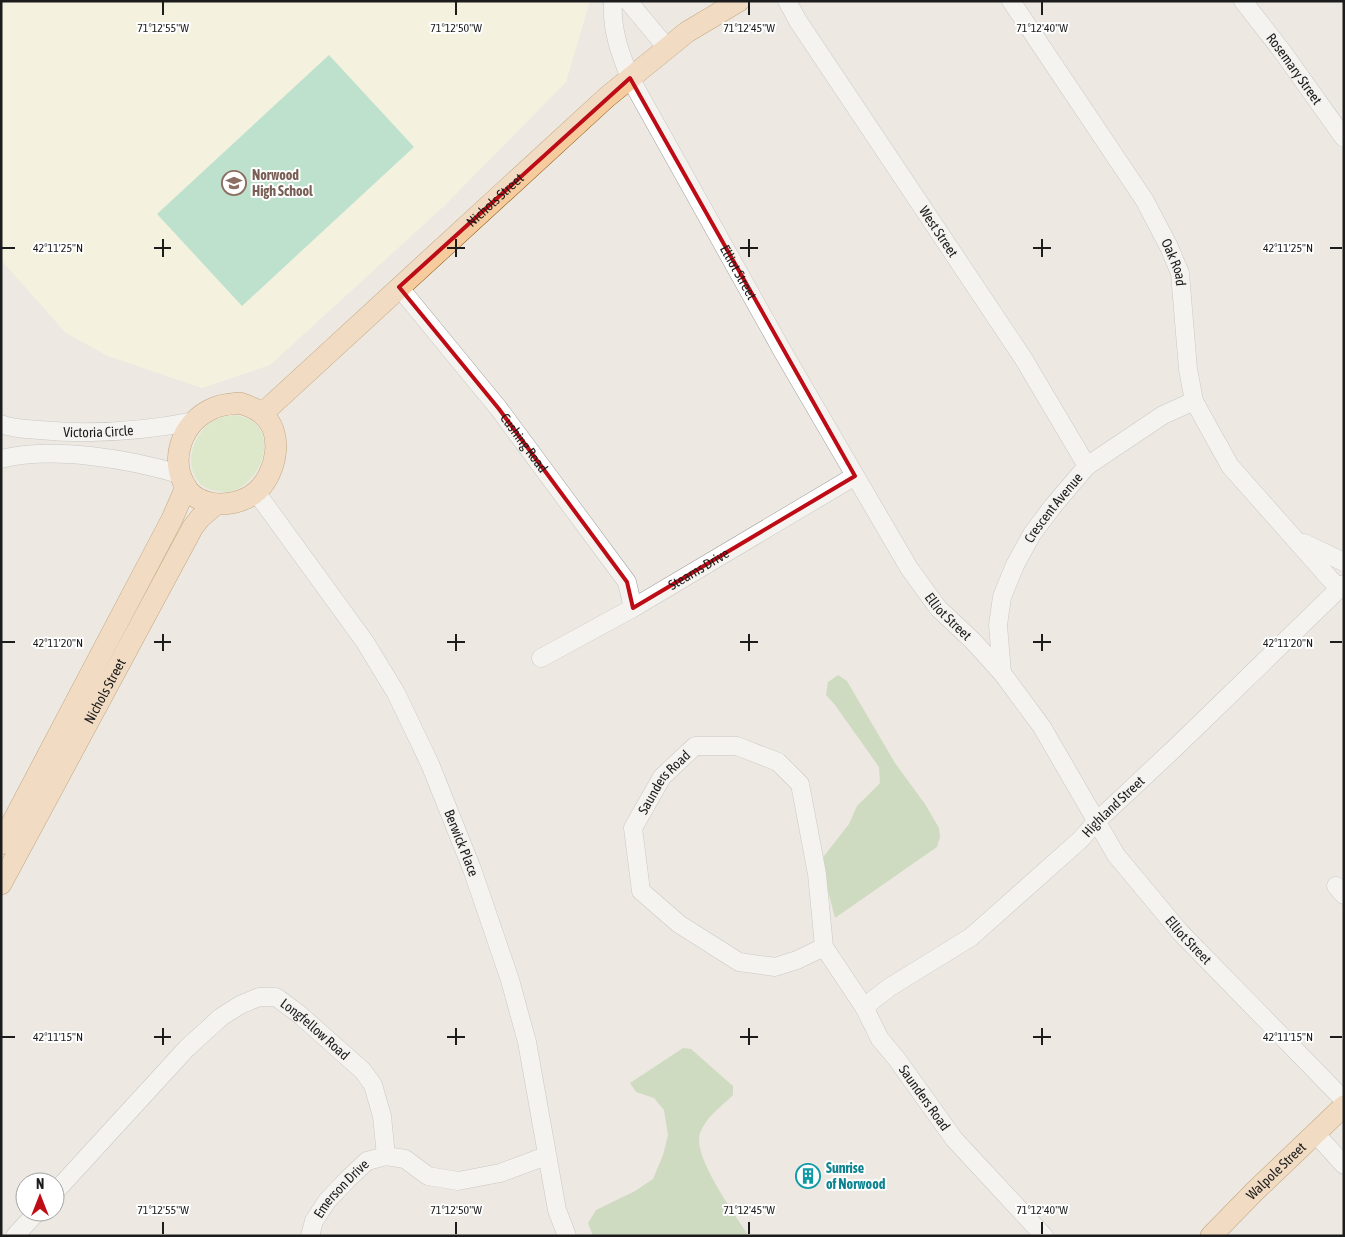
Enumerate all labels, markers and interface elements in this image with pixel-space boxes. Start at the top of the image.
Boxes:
text: 71°12'55"W [137,21,189,35]
text: 71°12'50"W [430,21,482,35]
text: 71°12'45"W [723,21,775,35]
text: 71°12'40"W [1016,21,1068,35]
street label: Rosemary Street [1263,30,1325,107]
place label: Norwood High School [252,167,313,199]
school or university icon: Norwood High School [221,170,247,196]
street label: Nichols Street [463,170,527,230]
street label: West Street [916,203,961,260]
street label: Oak Road [1158,236,1189,287]
text: 42°11'25"N [33,241,83,255]
text: 42°11'25"N [1263,241,1313,255]
street label: Elliot Street [717,242,760,302]
street label: Cushing Road [497,410,551,476]
street label: Victoria Circle [63,422,134,440]
street label: Crescent Avenue [1021,470,1086,546]
street label: Stearns Drive [665,545,732,593]
street label: Elliot Street [922,590,975,643]
text: 42°11'20"N [33,636,83,650]
text: 42°11'20"N [1263,636,1313,650]
street label: Nichols Street [81,656,129,726]
street label: Saunders Road [635,747,693,817]
street label: Highland Street [1079,773,1148,840]
street label: Berwick Place [441,807,482,879]
street label: Elliot Street [1162,913,1215,967]
street label: Longfellow Road [277,995,353,1063]
text: 42°11'15"N [33,1030,83,1044]
text: 42°11'15"N [1263,1030,1313,1044]
street label: Saunders Road [896,1062,953,1134]
street label: Walpole Street [1243,1139,1309,1203]
street label: Emerson Drive [310,1156,372,1221]
place label: Sunrise of Norwood [826,1160,886,1192]
building icon: Sunrise of Norwood [795,1163,821,1189]
north arrow [15,1172,65,1222]
text: N [36,1176,44,1192]
text: 71°12'55"W [137,1203,189,1217]
text: 71°12'50"W [430,1203,482,1217]
text: 71°12'45"W [723,1203,775,1217]
text: 71°12'40"W [1016,1203,1068,1217]

